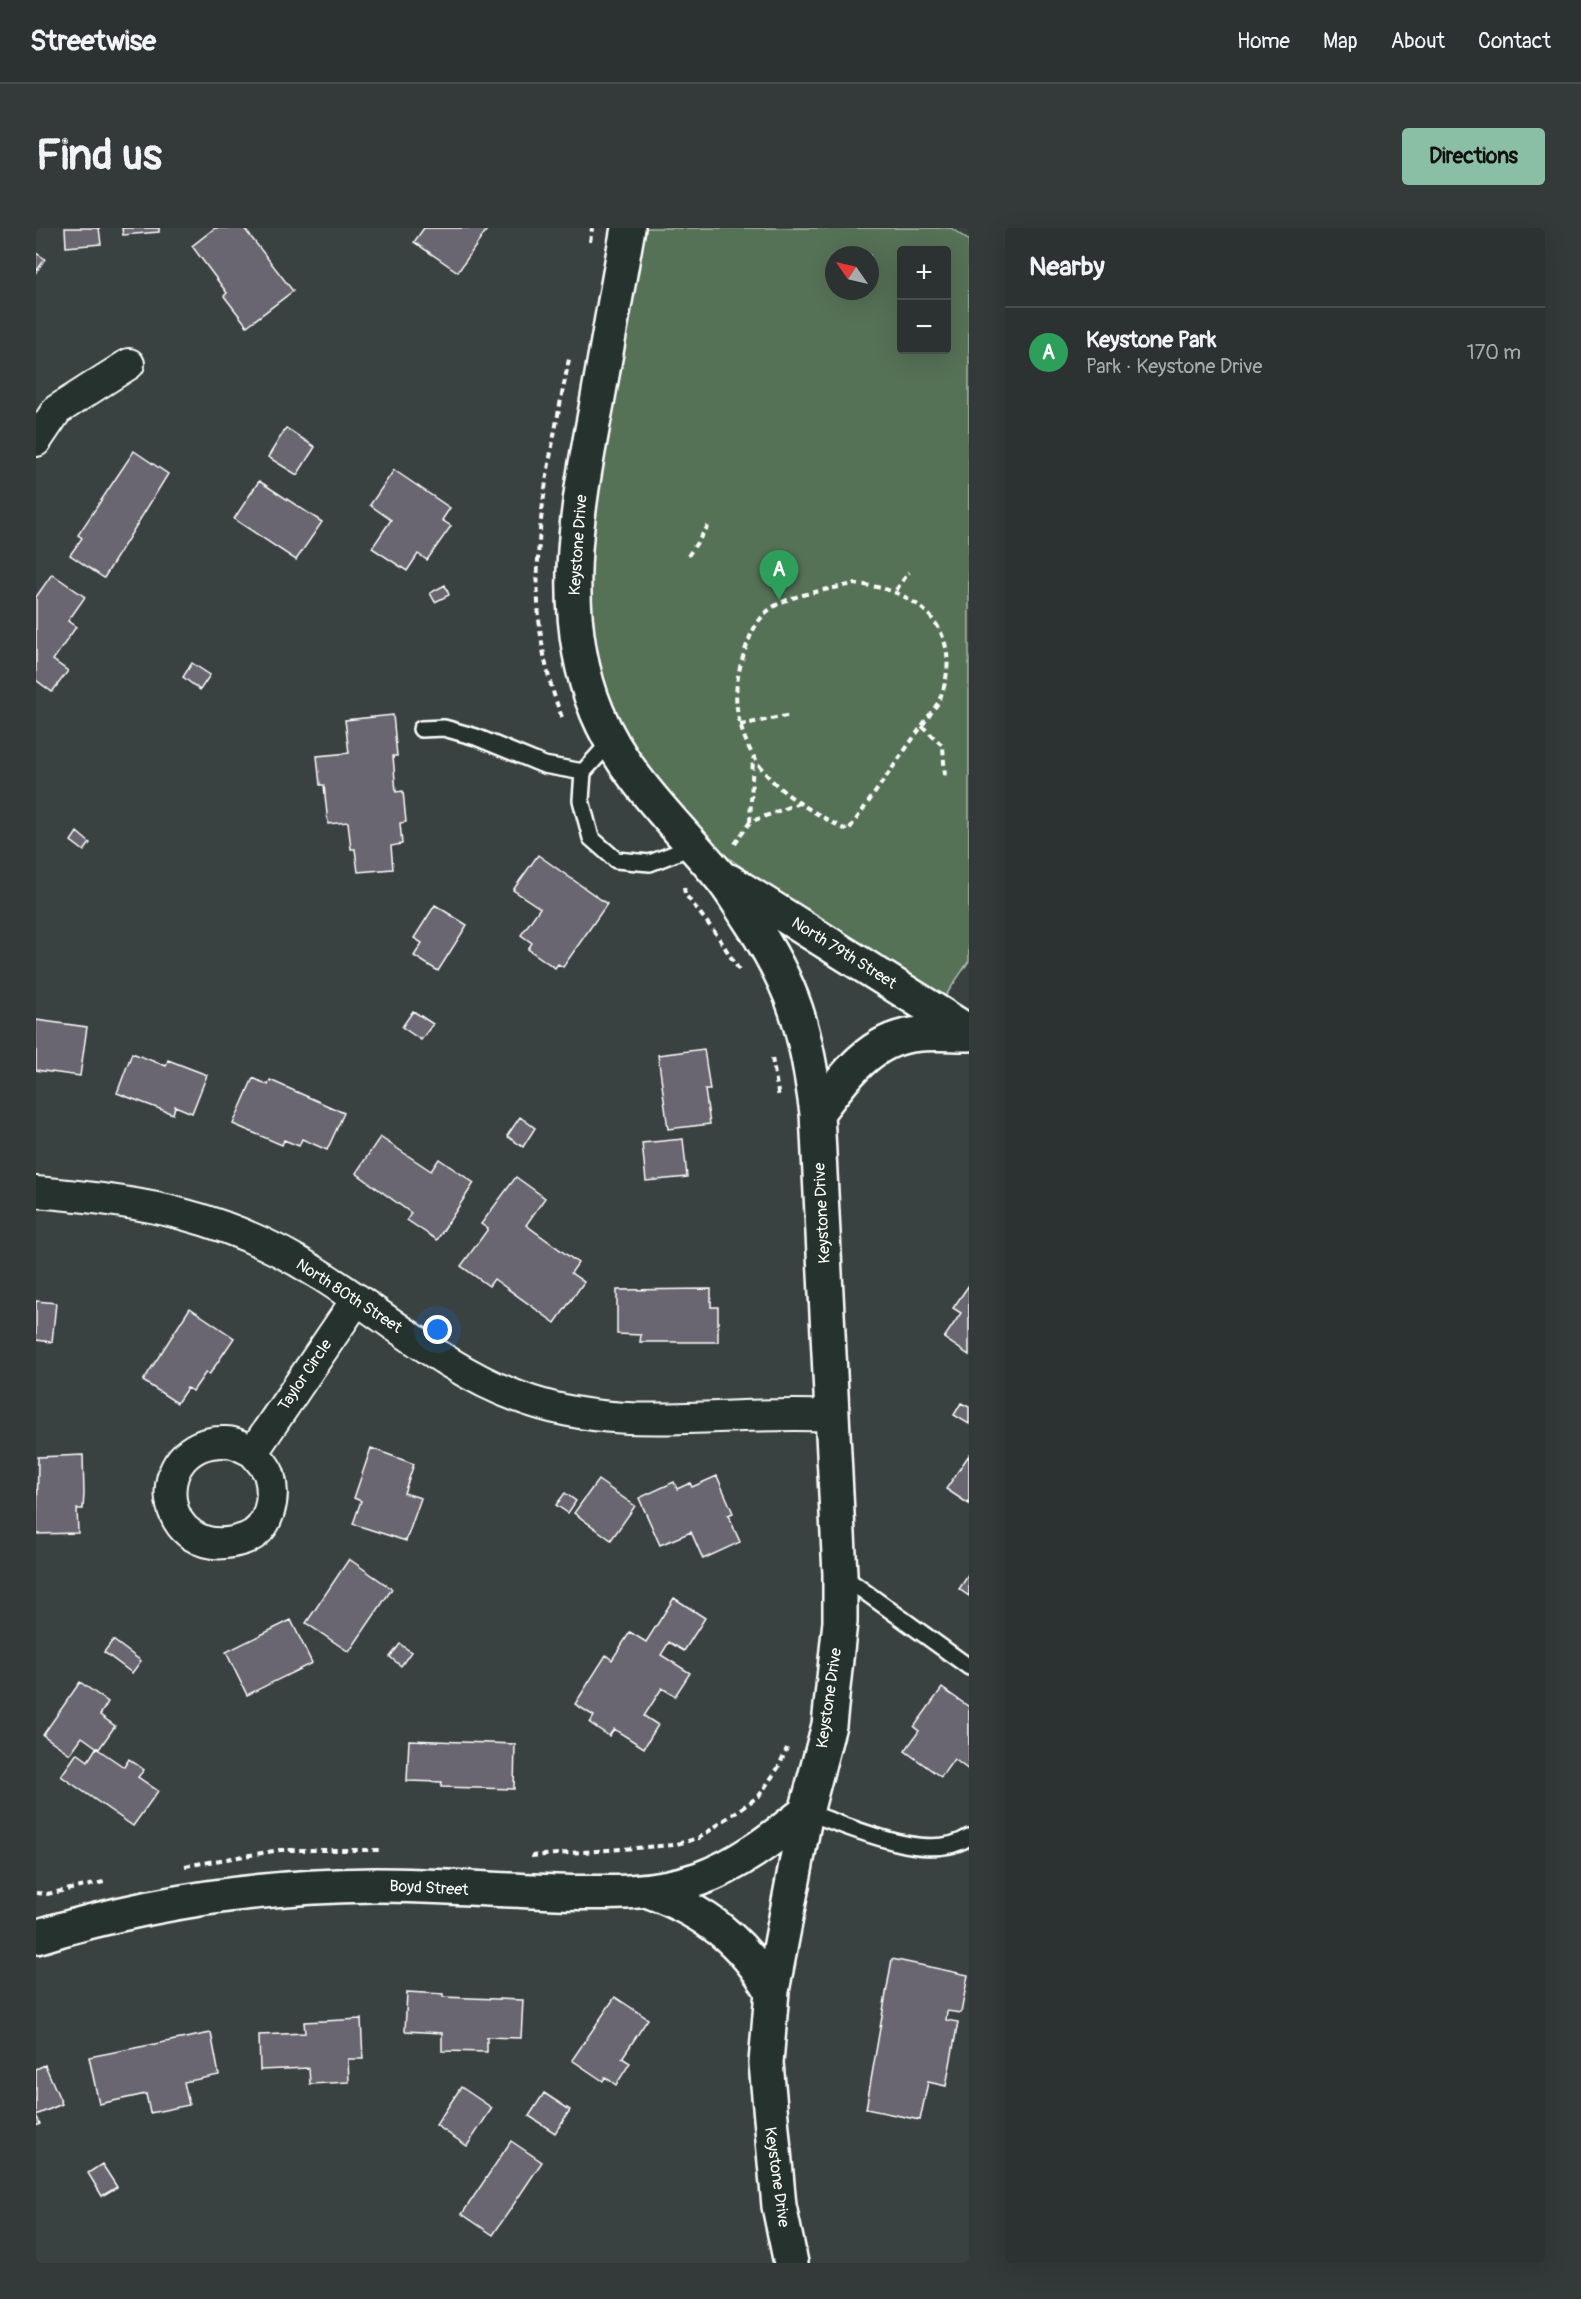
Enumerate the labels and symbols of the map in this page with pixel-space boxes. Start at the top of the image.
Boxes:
north arrow [825,246,879,300]
street label: Keystone Drive [565,494,592,596]
pin: A [760,550,798,600]
street label: North 79th Street [788,913,901,994]
street label: Keystone Drive [809,1162,835,1264]
street label: North 80th Street [292,1254,406,1338]
your location [423,1315,452,1344]
street label: Taylor Circle [274,1335,336,1415]
street label: Keystone Drive [812,1647,846,1749]
street label: Boyd Street [389,1876,470,1900]
street label: Keystone Drive [760,2126,794,2228]

